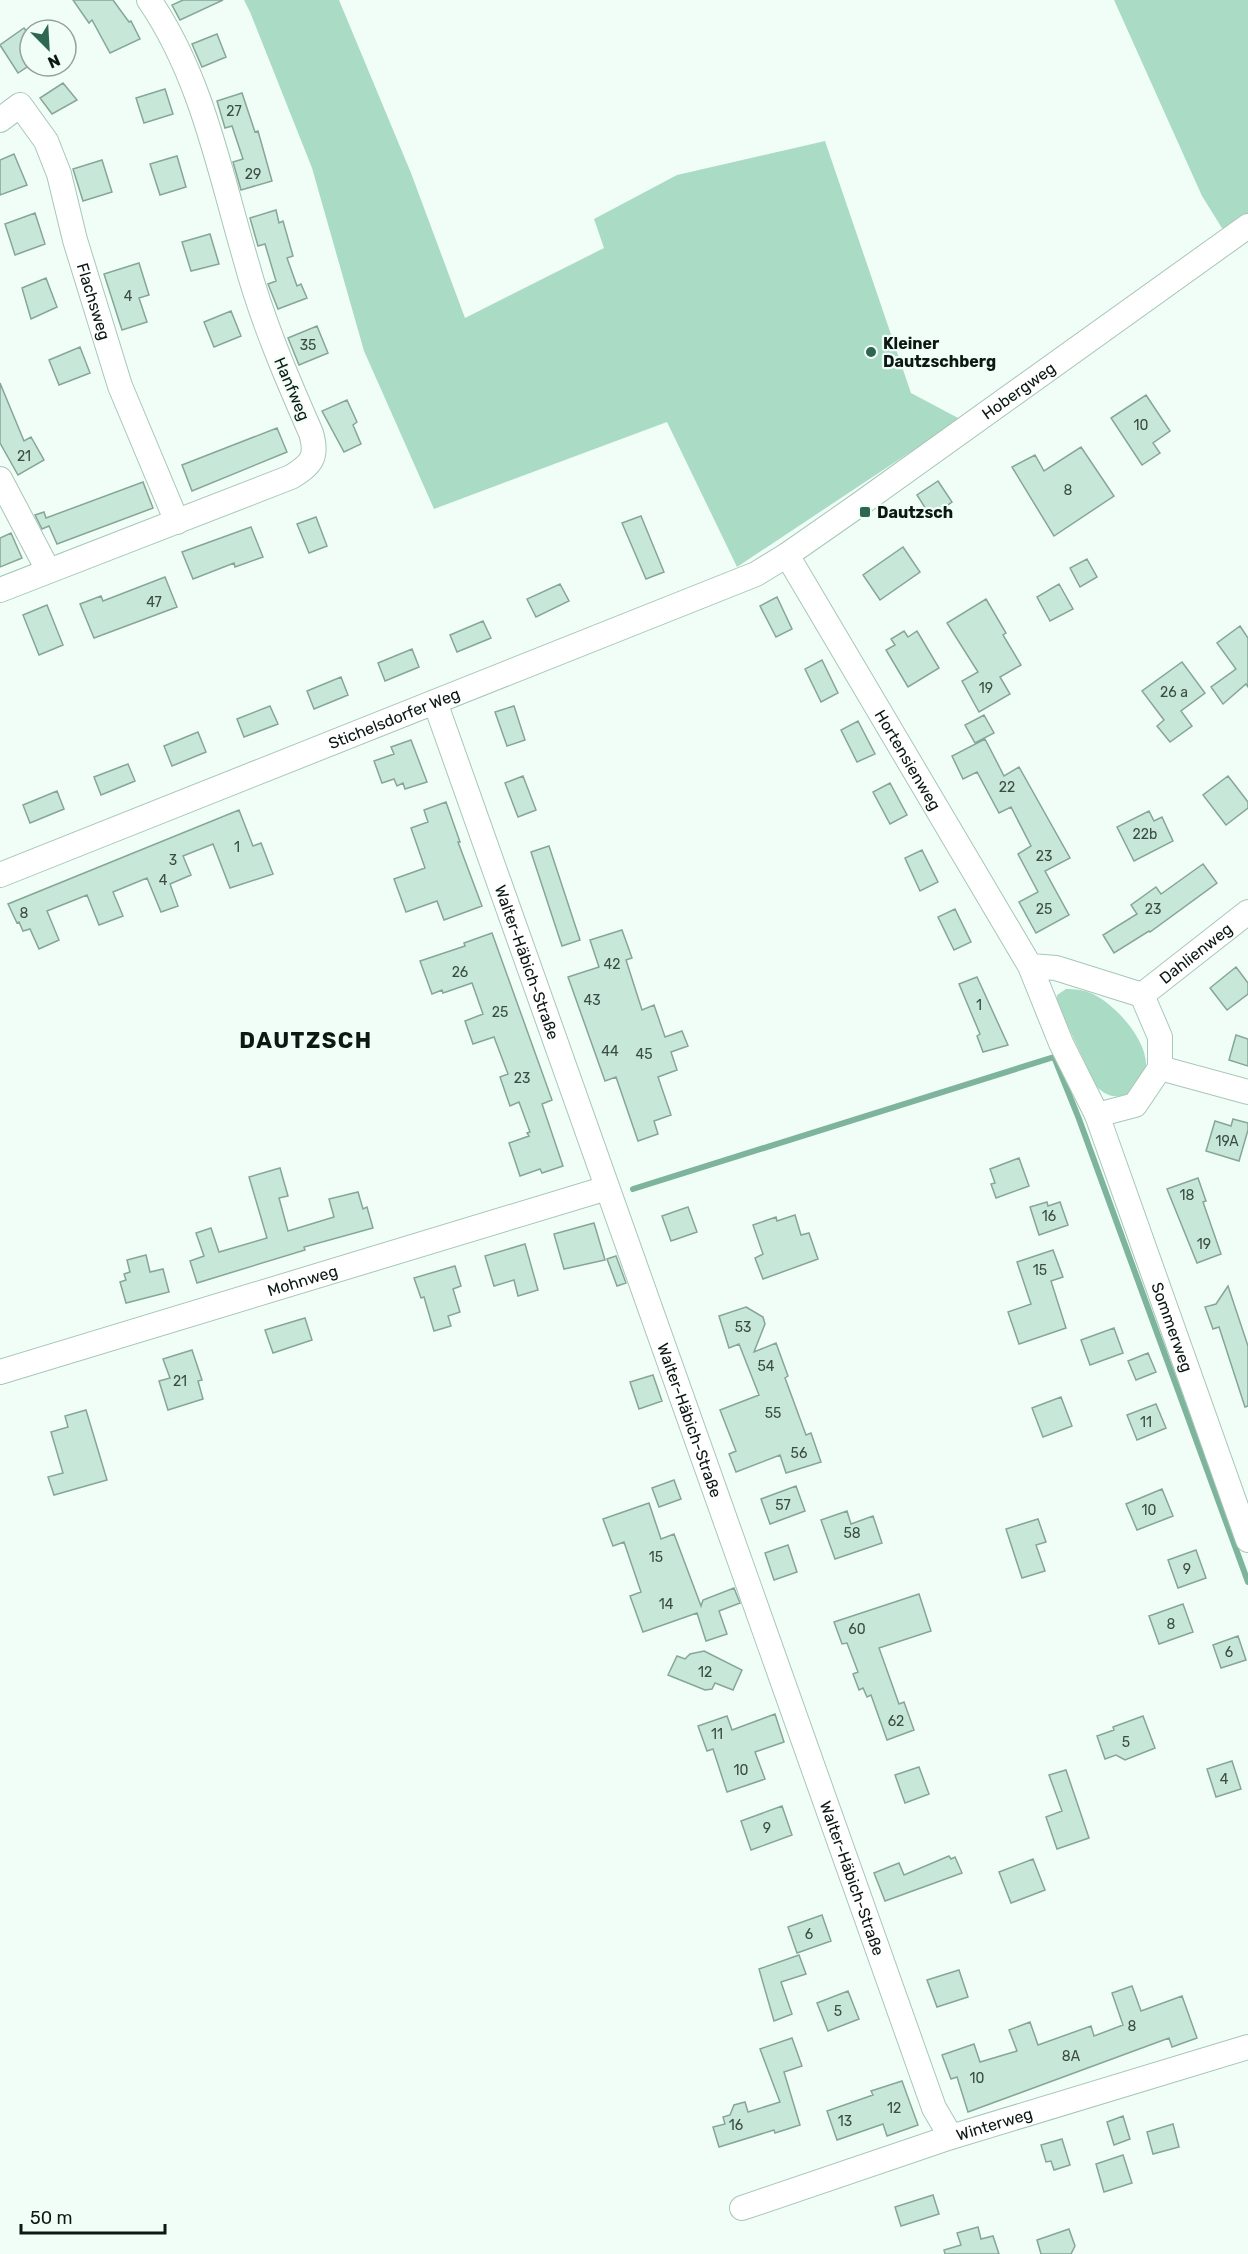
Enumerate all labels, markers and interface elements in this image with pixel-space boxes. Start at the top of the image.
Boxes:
north arrow [18,18,78,78]
text: N [45,50,63,72]
house number: 27 [226,103,242,120]
house number: 29 [245,166,261,183]
street label: Flachsweg [73,260,115,342]
house number: 4 [124,288,133,305]
place label: Kleiner Dautzschberg [883,334,996,371]
house number: 35 [300,337,316,354]
marker: Kleiner Dautzschberg [864,345,878,359]
street label: Hanfweg [270,354,314,424]
street label: Hobergweg [978,358,1059,423]
house number: 10 [1134,417,1149,434]
house number: 21 [17,448,31,465]
house number: 8 [1064,482,1073,499]
place label: Dautzsch [877,503,953,522]
marker: Dautzsch [858,505,872,519]
house number: 47 [146,594,162,611]
house number: 19 [979,680,993,697]
street label: Stichelsdorfer Weg [325,683,462,753]
house number: 26 a [1160,684,1188,701]
street label: Hortensienweg [871,706,945,814]
house number: 22 [999,779,1015,796]
house number: 22b [1133,826,1157,843]
house number: 1 [234,839,240,856]
house number: 23 [1036,848,1052,865]
house number: 3 [169,852,177,869]
house number: 4 [159,872,168,889]
street label: Walter-Häbich-Straße [491,882,563,1042]
house number: 25 [1036,901,1052,918]
house number: 23 [1145,901,1161,918]
house number: 8 [20,905,29,922]
street label: Dahlienweg [1155,919,1236,987]
house number: 42 [604,956,620,973]
house number: 26 [452,964,468,981]
house number: 43 [583,992,601,1009]
house number: 1 [976,997,982,1014]
house number: 25 [492,1004,508,1021]
district label: DAUTZSCH [239,1027,373,1054]
house number: 44 [601,1043,619,1060]
house number: 45 [635,1046,653,1063]
house number: 23 [514,1070,530,1087]
house number: 19A [1215,1133,1239,1150]
house number: 18 [1180,1187,1195,1204]
house number: 16 [1042,1208,1056,1225]
house number: 19 [1197,1236,1211,1253]
street label: Mohnweg [265,1261,340,1300]
house number: 15 [1033,1262,1047,1279]
street label: Sommerweg [1148,1280,1197,1374]
house number: 53 [735,1319,751,1336]
street label: Walter-Häbich-Straße [654,1340,726,1500]
house number: 54 [757,1358,775,1375]
house number: 21 [173,1373,187,1390]
house number: 55 [765,1405,781,1422]
house number: 11 [1140,1414,1152,1431]
house number: 56 [791,1445,807,1462]
house number: 57 [775,1497,791,1514]
house number: 10 [1142,1502,1157,1519]
house number: 58 [843,1525,861,1542]
house number: 15 [649,1549,663,1566]
house number: 9 [1183,1561,1191,1578]
house number: 14 [659,1596,674,1613]
house number: 8 [1167,1616,1176,1633]
house number: 60 [848,1621,866,1638]
house number: 6 [1225,1644,1233,1661]
house number: 12 [698,1664,712,1681]
house number: 62 [888,1713,904,1730]
house number: 11 [711,1726,723,1743]
house number: 5 [1122,1734,1130,1751]
house number: 10 [734,1762,749,1779]
house number: 4 [1220,1771,1229,1788]
street label: Walter-Häbich-Straße [816,1798,889,1958]
house number: 9 [763,1820,771,1837]
house number: 6 [805,1926,813,1943]
house number: 5 [834,2003,842,2020]
house number: 8 [1128,2018,1137,2035]
house number: 8A [1062,2048,1081,2065]
house number: 10 [970,2070,985,2087]
house number: 12 [887,2100,901,2117]
street label: Winterweg [954,2103,1035,2144]
house number: 13 [838,2113,852,2130]
house number: 16 [729,2117,743,2134]
scale bar [21,2197,165,2235]
text: 50 m [30,2207,73,2229]

